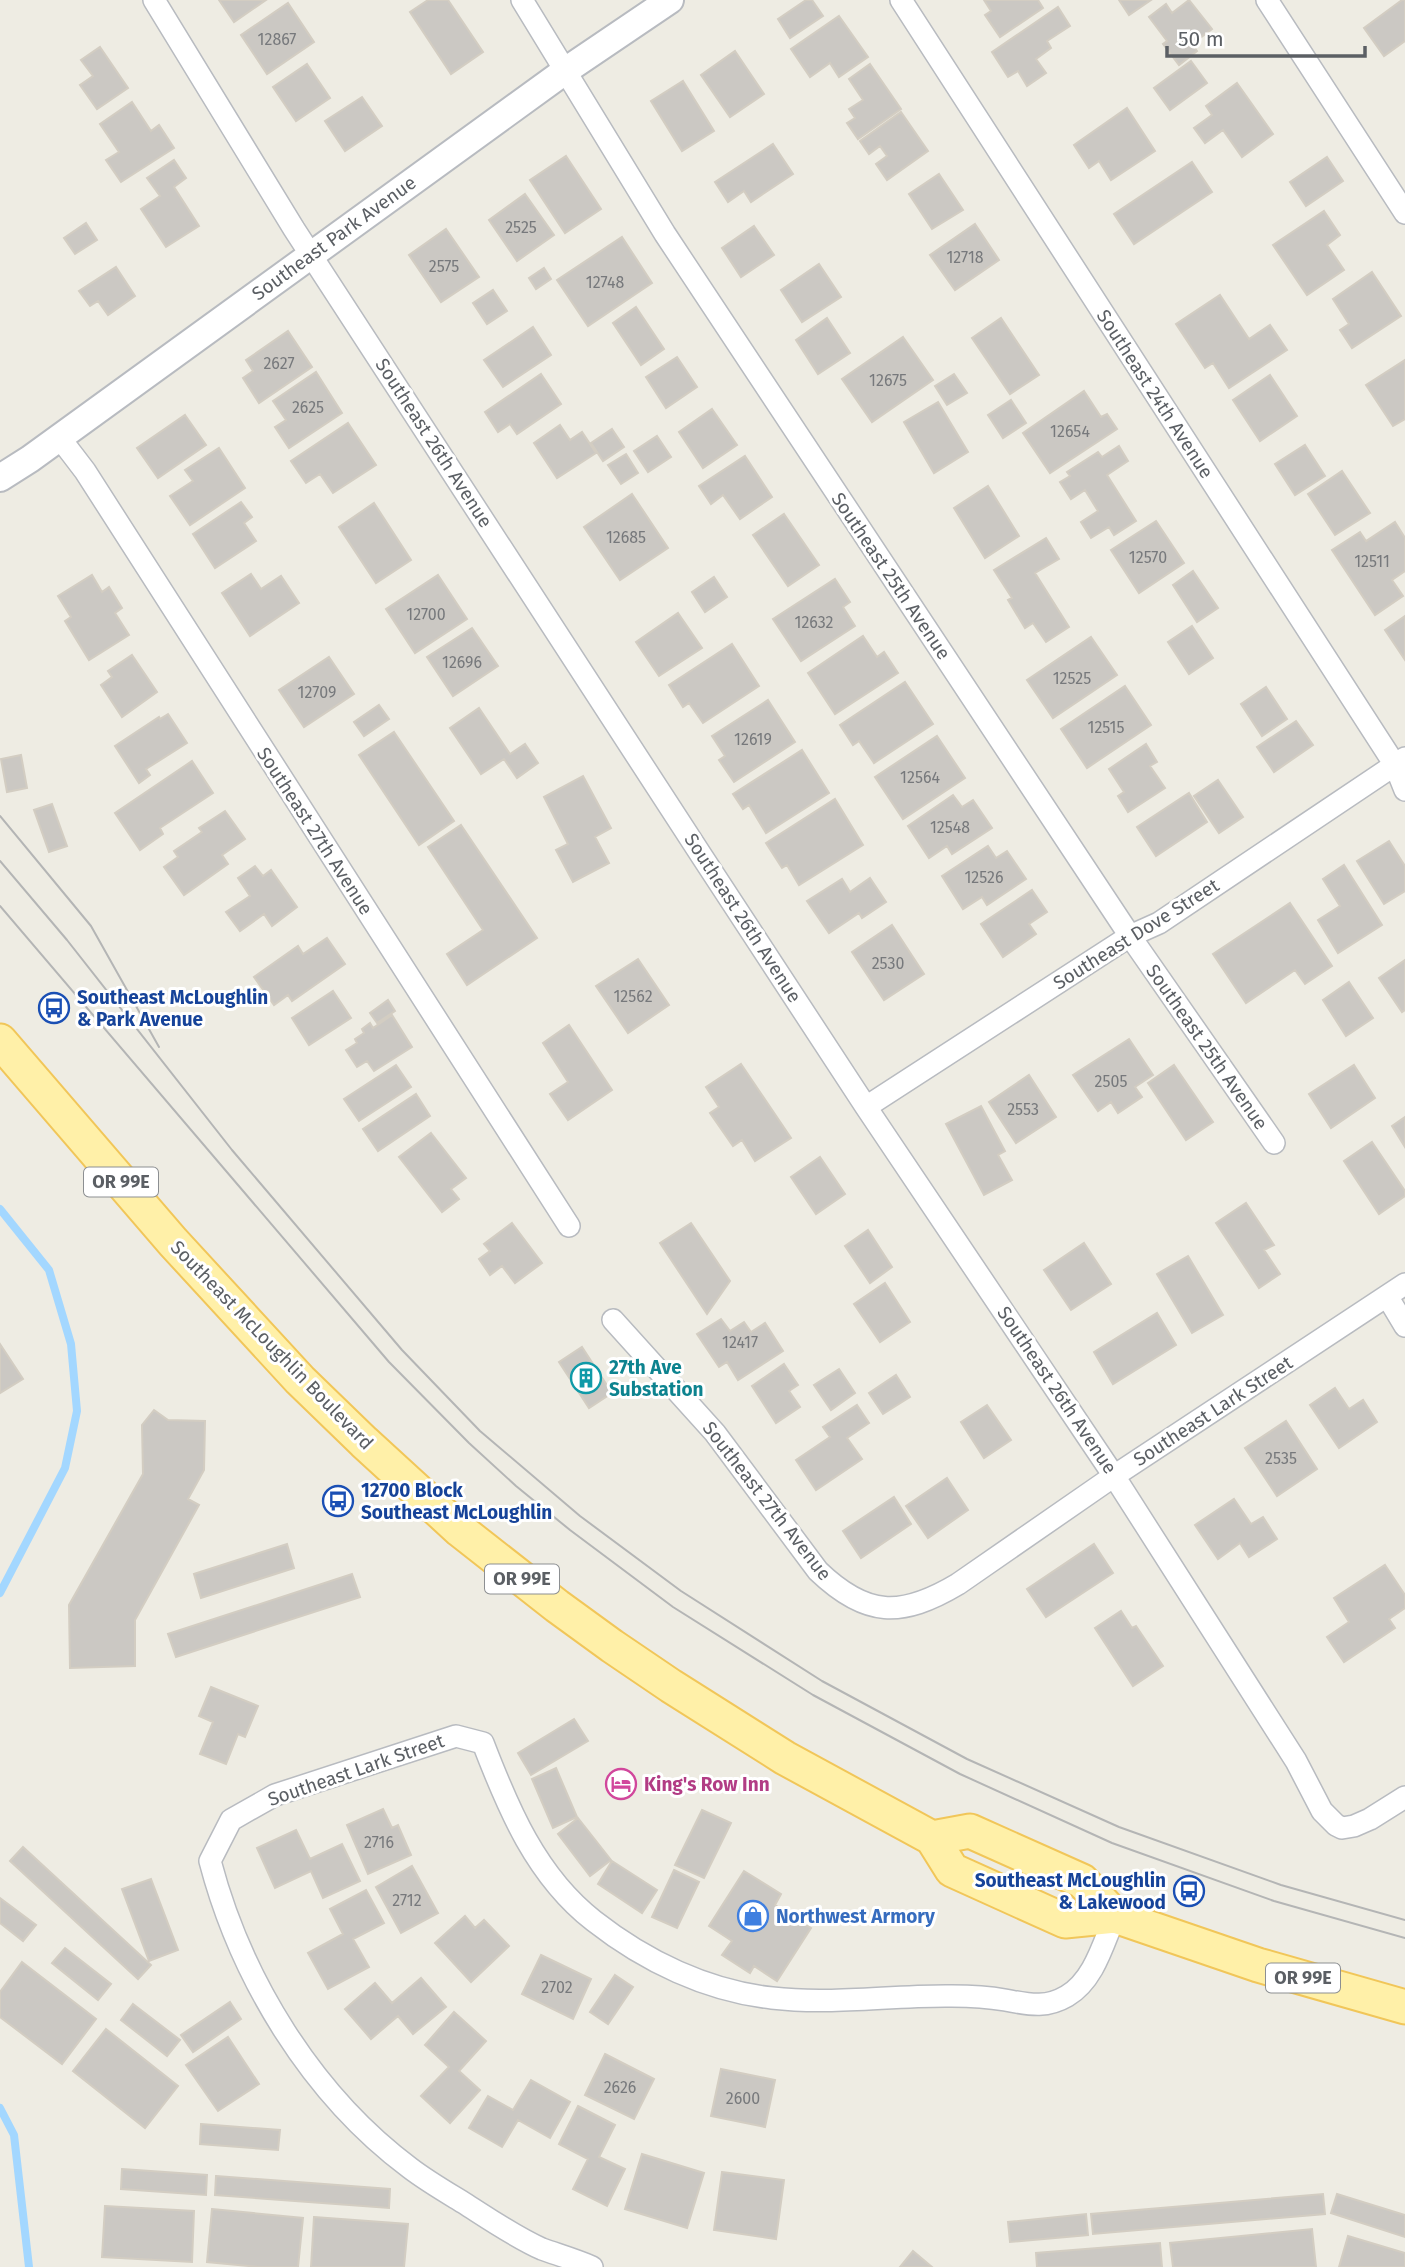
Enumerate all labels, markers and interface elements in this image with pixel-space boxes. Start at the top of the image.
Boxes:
scale bar [1167,14,1365,58]
text: 50 m [1178,26,1224,52]
house number: 12867 [258,30,296,49]
street label: Southeast Park Avenue [248,171,420,305]
house number: 2525 [505,218,537,237]
house number: 12718 [946,248,984,267]
house number: 2575 [429,257,459,276]
house number: 12748 [586,273,624,292]
street label: Southeast 24th Avenue [1092,305,1218,483]
house number: 2627 [263,354,295,373]
street label: Southeast 26th Avenue [371,354,497,532]
house number: 12675 [869,371,907,390]
house number: 2625 [292,398,324,417]
house number: 12654 [1050,422,1090,441]
street label: Southeast 25th Avenue [827,488,955,664]
house number: 12685 [606,528,646,547]
house number: 12570 [1129,548,1167,567]
house number: 12511 [1354,552,1390,571]
house number: 12700 [406,605,446,624]
house number: 12632 [795,613,834,632]
house number: 12696 [442,653,482,672]
house number: 12525 [1053,669,1091,688]
house number: 12709 [298,683,336,702]
house number: 12515 [1088,718,1125,737]
house number: 12619 [734,730,772,749]
street label: Southeast 27th Avenue [252,743,378,919]
house number: 12564 [900,768,940,787]
house number: 12548 [930,818,970,837]
street label: Southeast 26th Avenue [680,829,806,1007]
house number: 12526 [964,868,1004,887]
street label: Southeast Dove Street [1049,874,1223,994]
house number: 2530 [872,954,904,973]
street label: Southeast 25th Avenue [1141,960,1273,1134]
place label: Southeast McLoughlin & Park Avenue [77,986,268,1031]
house number: 12562 [613,987,653,1006]
bus stop icon: Southeast McLoughlin & Park Avenue [37,991,71,1025]
house number: 2505 [1095,1072,1127,1091]
house number: 2553 [1007,1100,1039,1119]
road number: OR 99E [84,1168,158,1196]
street label: Southeast McLoughlin Boulevard [166,1236,378,1454]
street label: Southeast 26th Avenue [992,1302,1122,1478]
house number: 12417 [722,1333,758,1352]
street label: Southeast Lark Street [1129,1351,1297,1471]
place label: 27th Ave Substation [609,1356,704,1401]
building icon: 27th Ave Substation [569,1361,603,1395]
street label: Southeast 27th Avenue [698,1417,836,1585]
house number: 2535 [1265,1449,1297,1468]
place label: 12700 Block Southeast McLoughlin [361,1479,552,1524]
bus stop icon: 12700 Block Southeast McLoughlin [321,1484,355,1518]
road number: OR 99E [485,1564,559,1594]
street label: Southeast Lark Street [265,1729,447,1811]
hotel icon: King's Row Inn [604,1767,638,1801]
place label: King's Row Inn [644,1773,770,1796]
house number: 2716 [364,1833,394,1852]
place label: Southeast McLoughlin & Lakewood [975,1869,1166,1914]
bus stop icon: Southeast McLoughlin & Lakewood [1172,1874,1206,1908]
house number: 2712 [392,1891,422,1910]
shop icon: Northwest Armory [736,1899,770,1933]
place label: Northwest Armory [776,1905,935,1928]
road number: OR 99E [1266,1964,1340,1992]
house number: 2702 [541,1978,573,1997]
house number: 2626 [604,2078,636,2097]
house number: 2600 [726,2089,760,2108]

